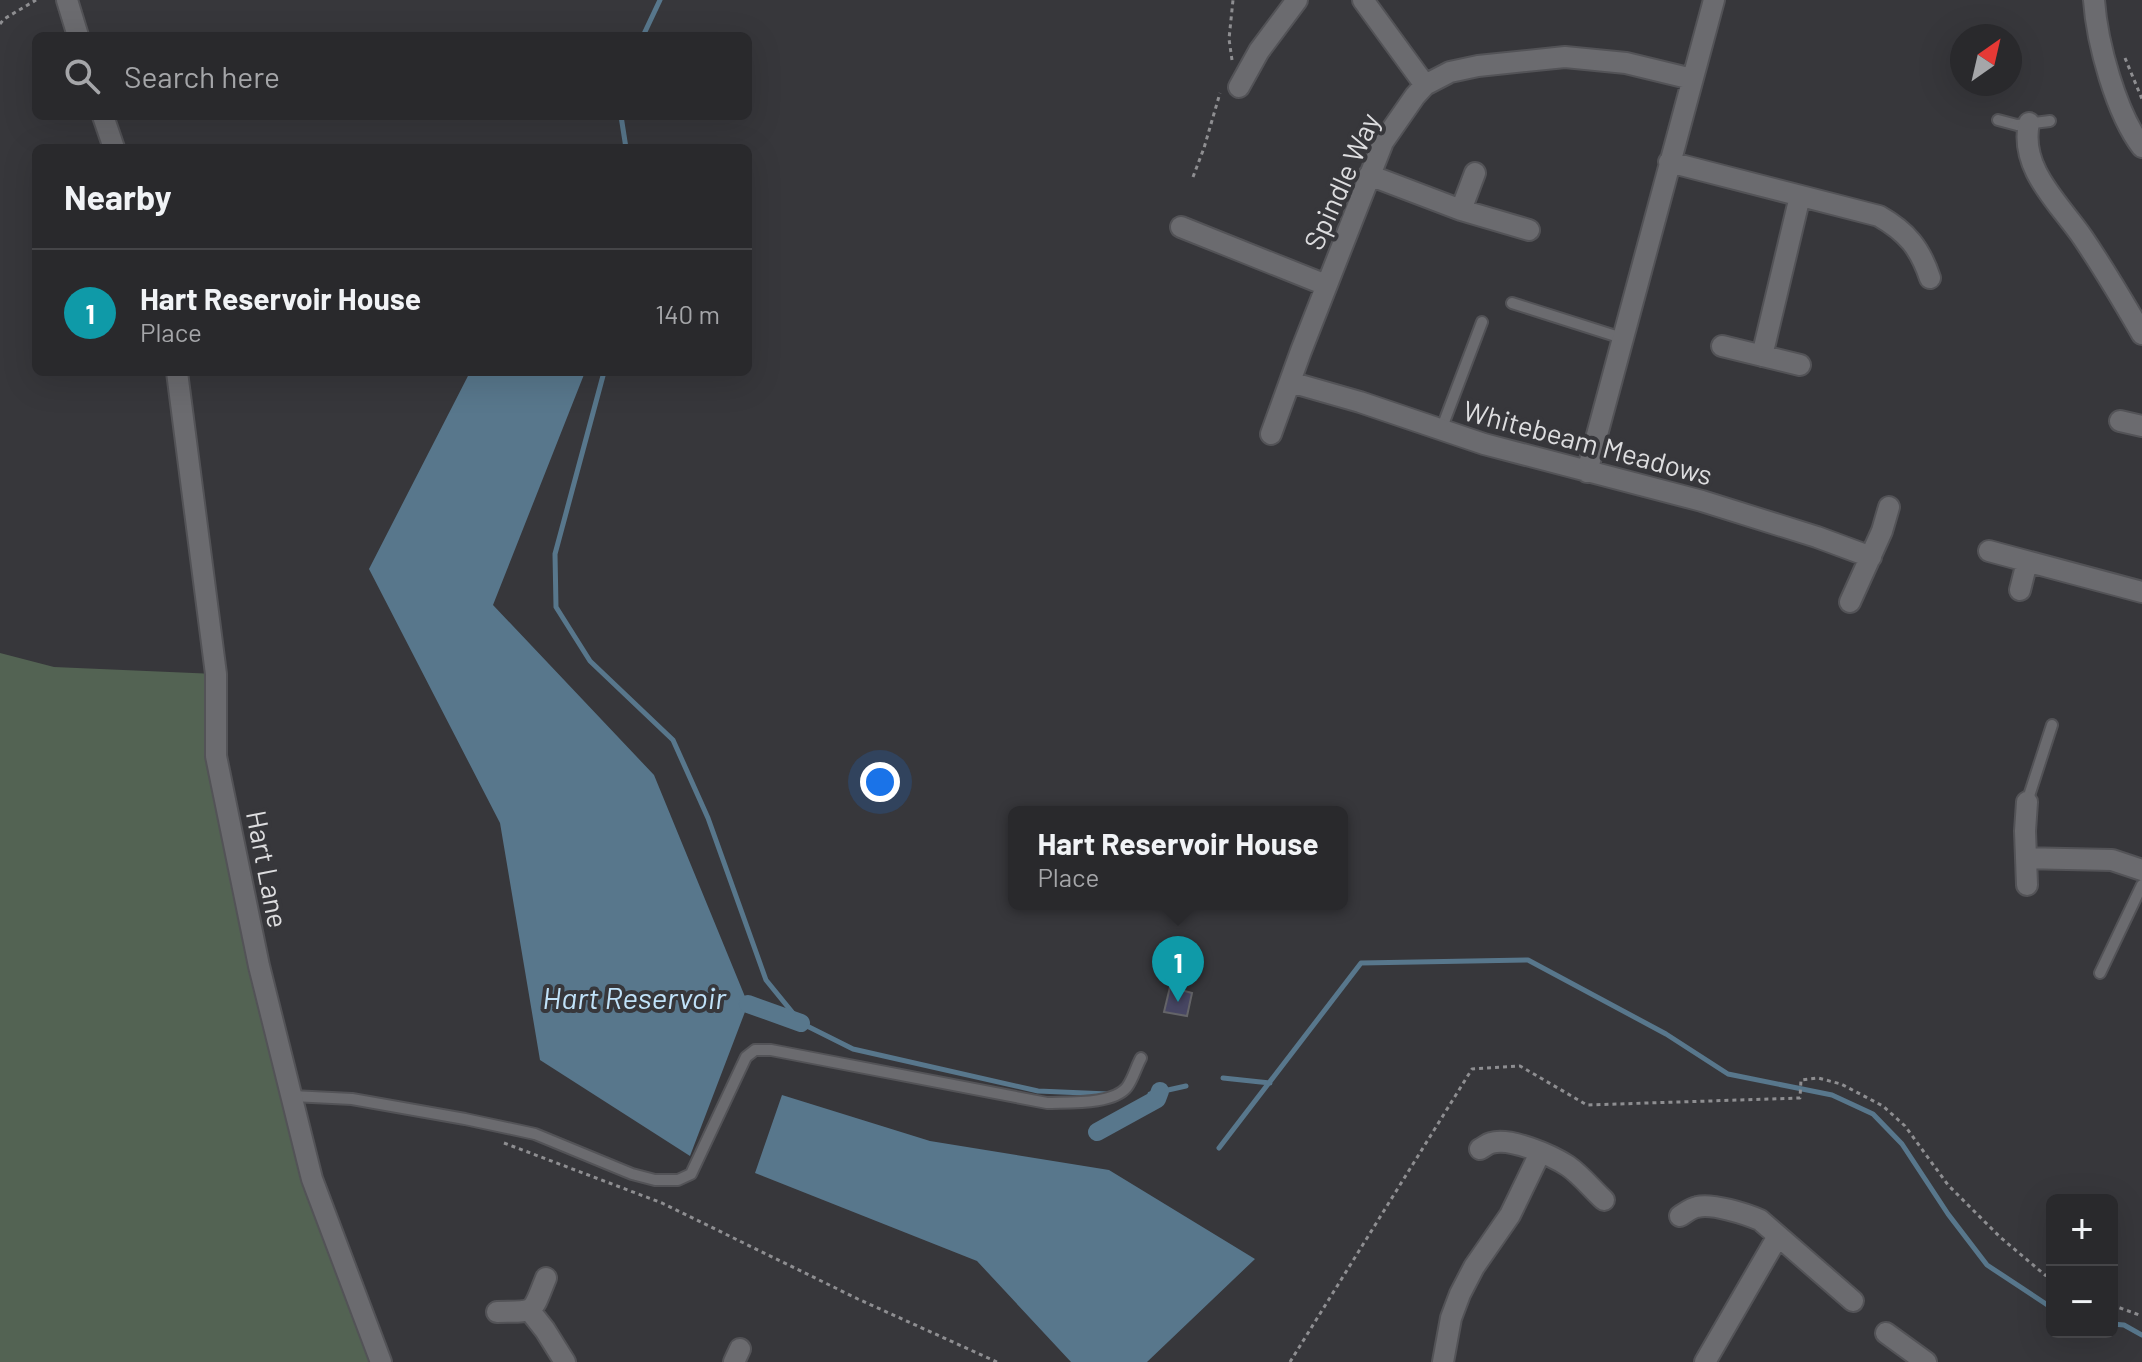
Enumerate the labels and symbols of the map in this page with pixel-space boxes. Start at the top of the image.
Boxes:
north arrow [1950,24,2022,96]
street label: Spindle Way [1296,107,1386,255]
street label: Whitebeam Meadows [1460,392,1716,492]
your location [860,762,900,802]
street label: Hart Lane [240,807,296,931]
pin: 1 [1152,936,1204,1002]
water label: Hart Reservoir [542,979,727,1015]

